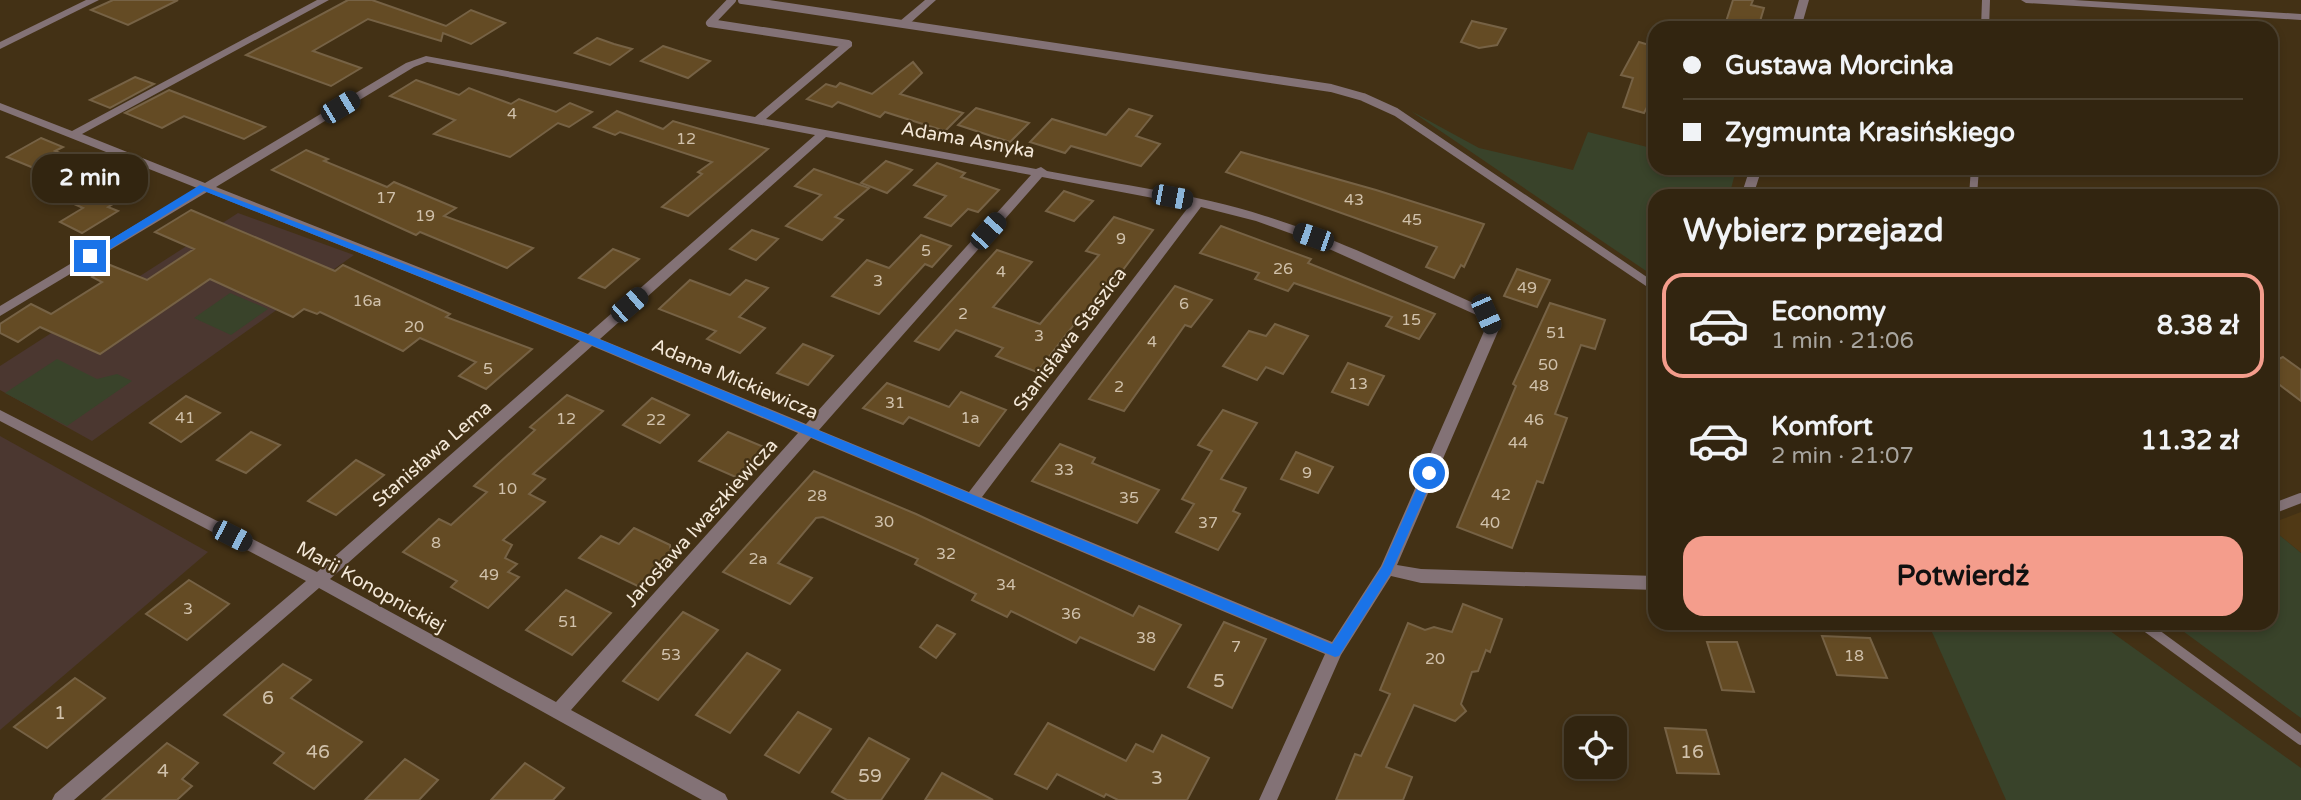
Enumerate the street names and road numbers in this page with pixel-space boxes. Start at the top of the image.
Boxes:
street label: Adama Asnyka [899,117,1037,163]
street label: Stanisława Staszica [1009,263,1131,415]
street label: Adama Mickiewicza [649,334,821,424]
street label: Stanisława Lema [368,396,496,512]
street label: Jarosława Iwaszkiewicza [620,434,782,612]
street label: Marii Konopnickiej [293,537,449,637]

